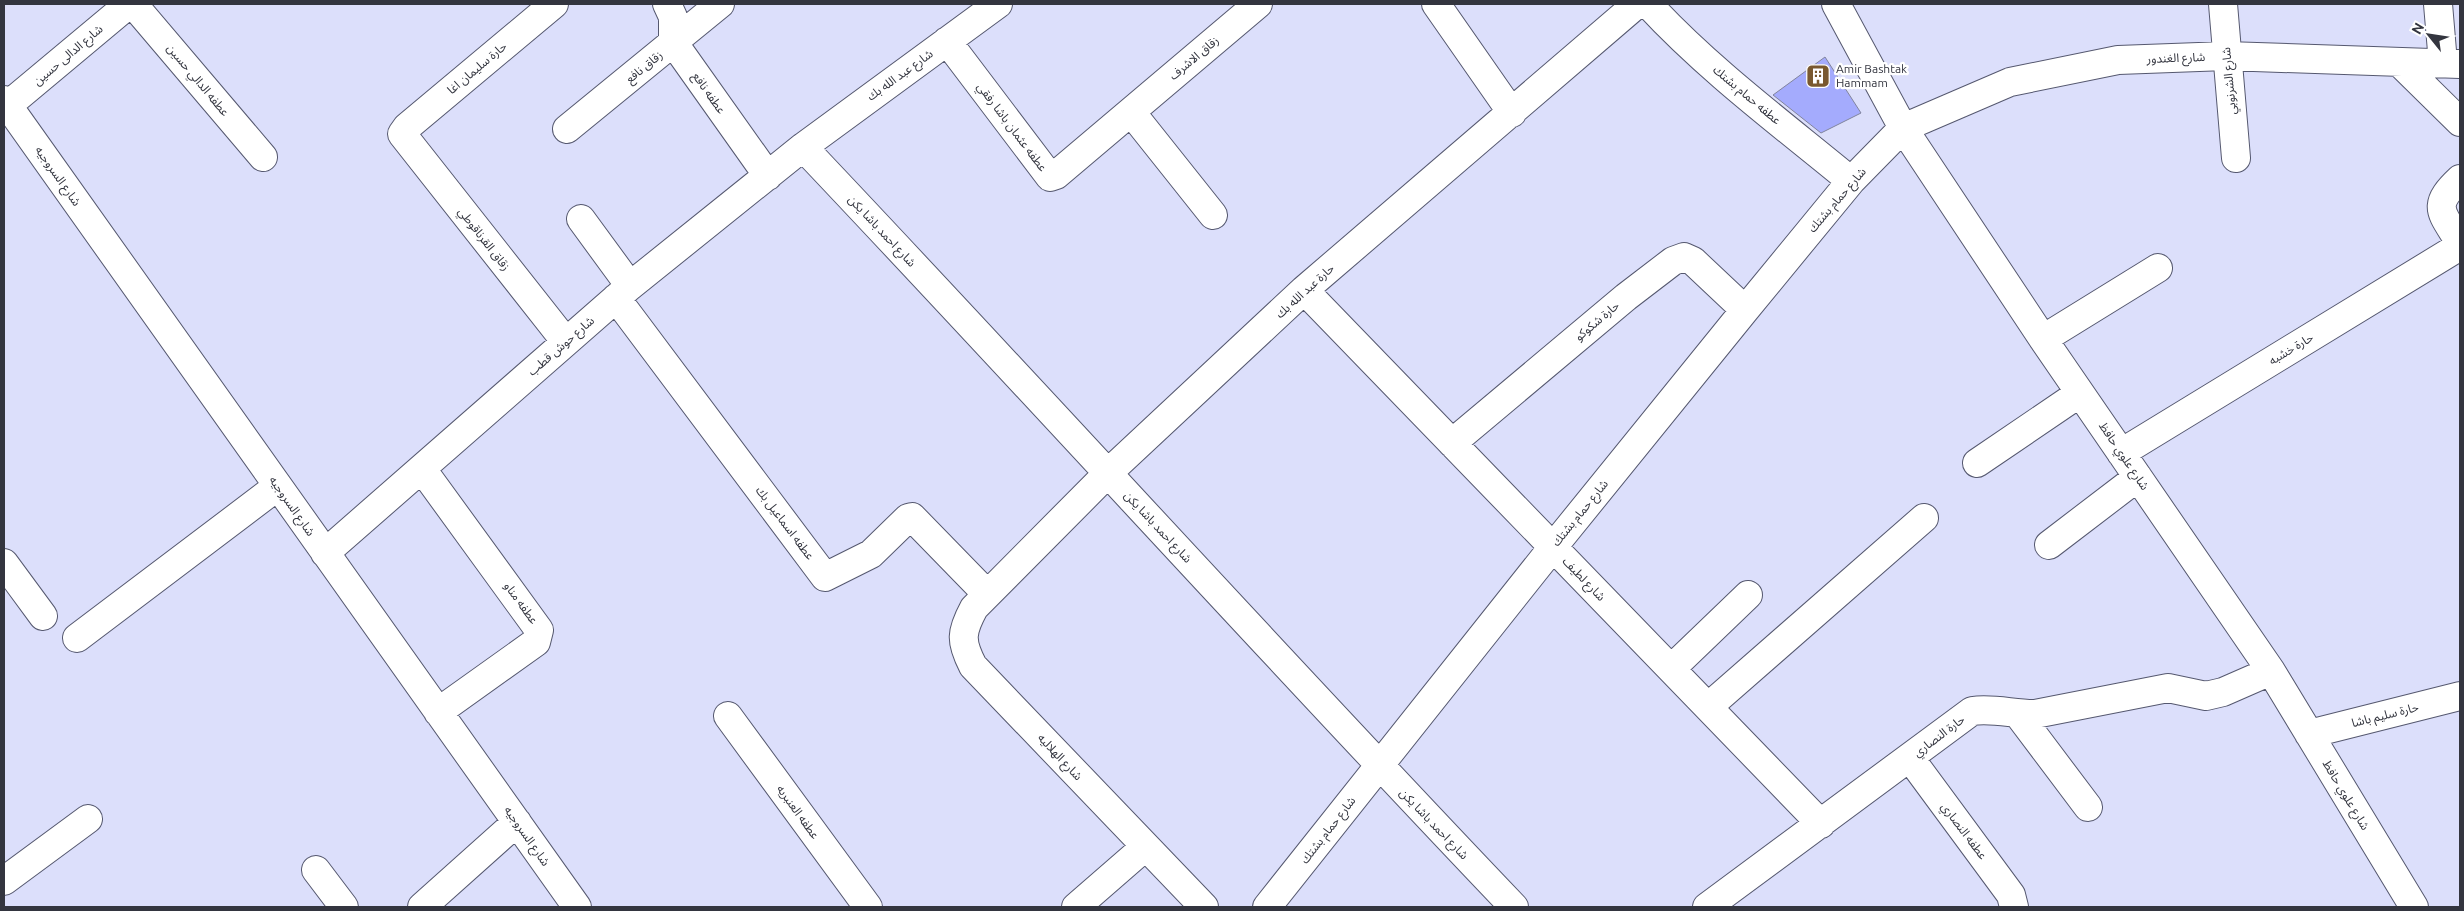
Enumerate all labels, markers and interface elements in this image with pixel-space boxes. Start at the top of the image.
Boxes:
north arrow [2404,10,2454,60]
text: N [2408,20,2427,37]
street label: شارع الدالى حسين [30,22,107,90]
street label: زقاق الاشرف [1166,33,1222,83]
street label: حارة سليمان اغا [444,39,510,97]
street label: عطفه الدالي حسين [162,41,232,121]
street label: شارع عبد الله بك [864,46,937,105]
street label: شارع الشرنوبي [2219,46,2242,115]
street label: زقاق نافع [623,48,667,88]
street label: شارع الغندور [2145,50,2206,68]
place label: Amir Bashtak Hammam [1836,62,1907,89]
street label: عطفه حمام بشتك [1709,63,1784,129]
building icon: Amir Bashtak Hammam [1805,63,1831,89]
street label: عطفه نافع [688,70,728,118]
street label: عطفه عثمان باشا رفقي [972,80,1050,176]
street label: شارع السروجيه [31,143,84,210]
street label: شارع حمام بشتك [1805,165,1870,237]
street label: شارع احمد باشا يكن [844,192,919,271]
street label: زقاق القرناقوطي [453,205,513,275]
street label: حارة عبد الله بك [1273,261,1337,321]
street label: حارة شكوكو [1572,298,1622,344]
street label: شارع حوش قطب [525,313,598,380]
street label: حارة خشبه [2266,330,2316,368]
street label: شارع علوي حافظ [2094,419,2152,494]
street label: شارع السروجيه [265,473,318,540]
street label: شارع حمام بشتك [1549,477,1613,550]
street label: عطفه اسماعيل بك [753,484,817,562]
street label: شارع احمد باشا يكن [1120,488,1195,567]
street label: شارع لطيف [1558,554,1608,605]
street label: عطفه مناو [501,579,541,627]
street label: حارة سليم باشا [2350,700,2421,732]
street label: حارة النصاري [1911,712,1969,762]
street label: شارع الهلاليه [1033,731,1085,785]
street label: شارع علوي حافظ [2317,757,2372,834]
street label: عطفه العنبريه [774,782,822,842]
street label: شارع احمد باشا يكن [1395,786,1471,864]
street label: شارع حمام بشتك [1297,794,1360,868]
street label: عطفه النصاري [1936,800,1990,864]
street label: شارع السروجيه [500,803,553,870]

